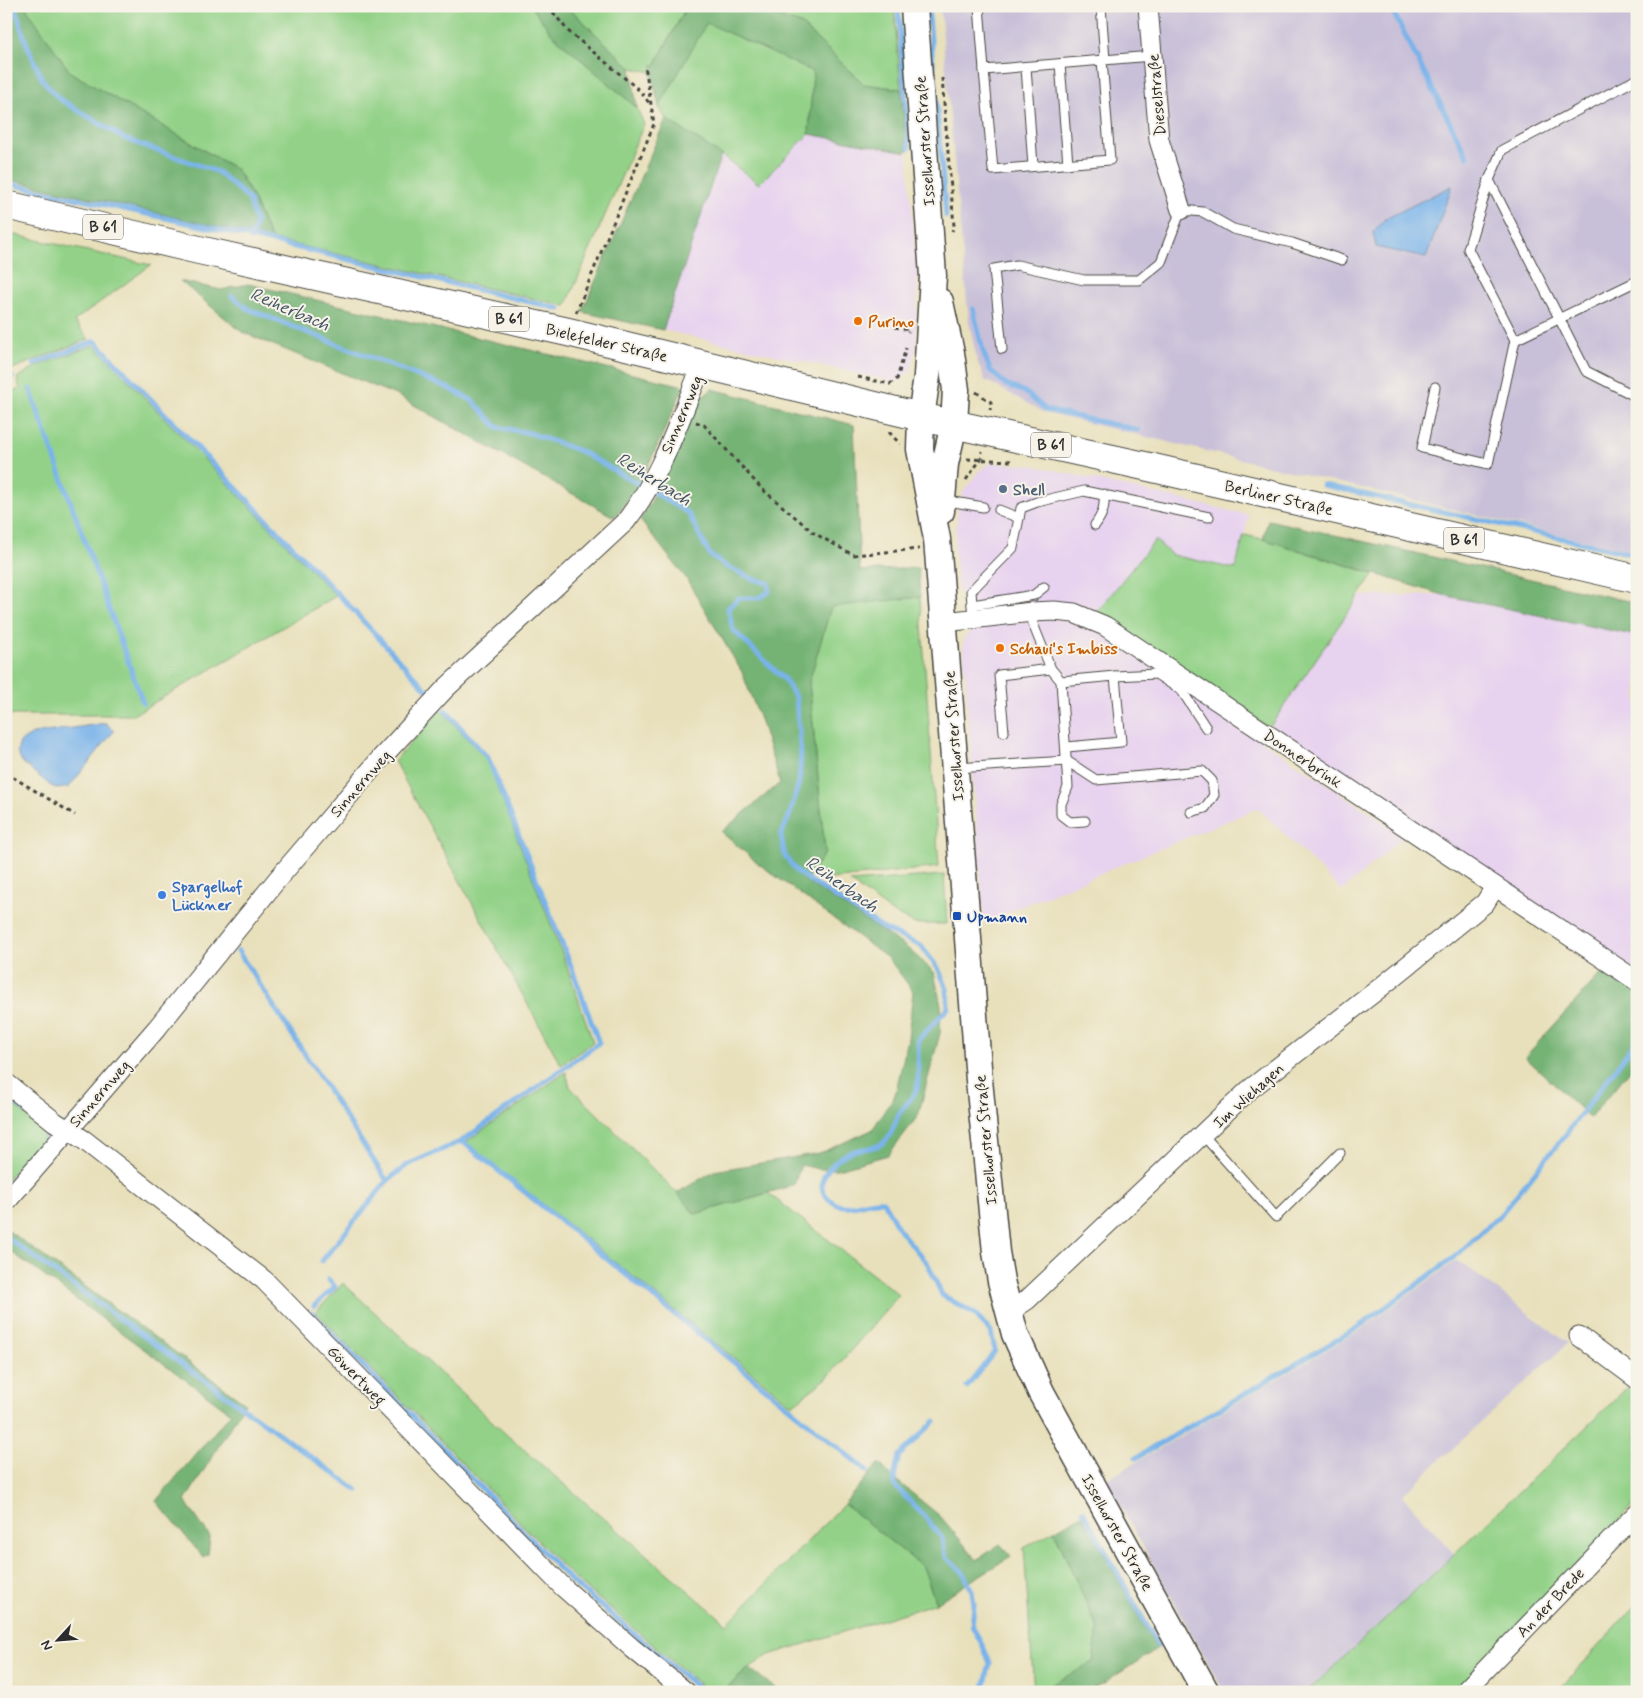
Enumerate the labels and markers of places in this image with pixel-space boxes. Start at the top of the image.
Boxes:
place label: Purino [868,312,914,333]
marker: Purino [852,315,864,327]
place label: Shell [1013,480,1045,501]
marker: Shell [997,483,1009,495]
place label: Schaui's Imbiss [1010,639,1118,660]
marker: Schaui's Imbiss [994,642,1006,654]
place label: Spargelhof Lückner [172,877,243,916]
marker: Spargelhof Lückner [156,889,168,901]
place label: Upmann [967,907,1027,928]
marker: Upmann [951,910,963,922]

